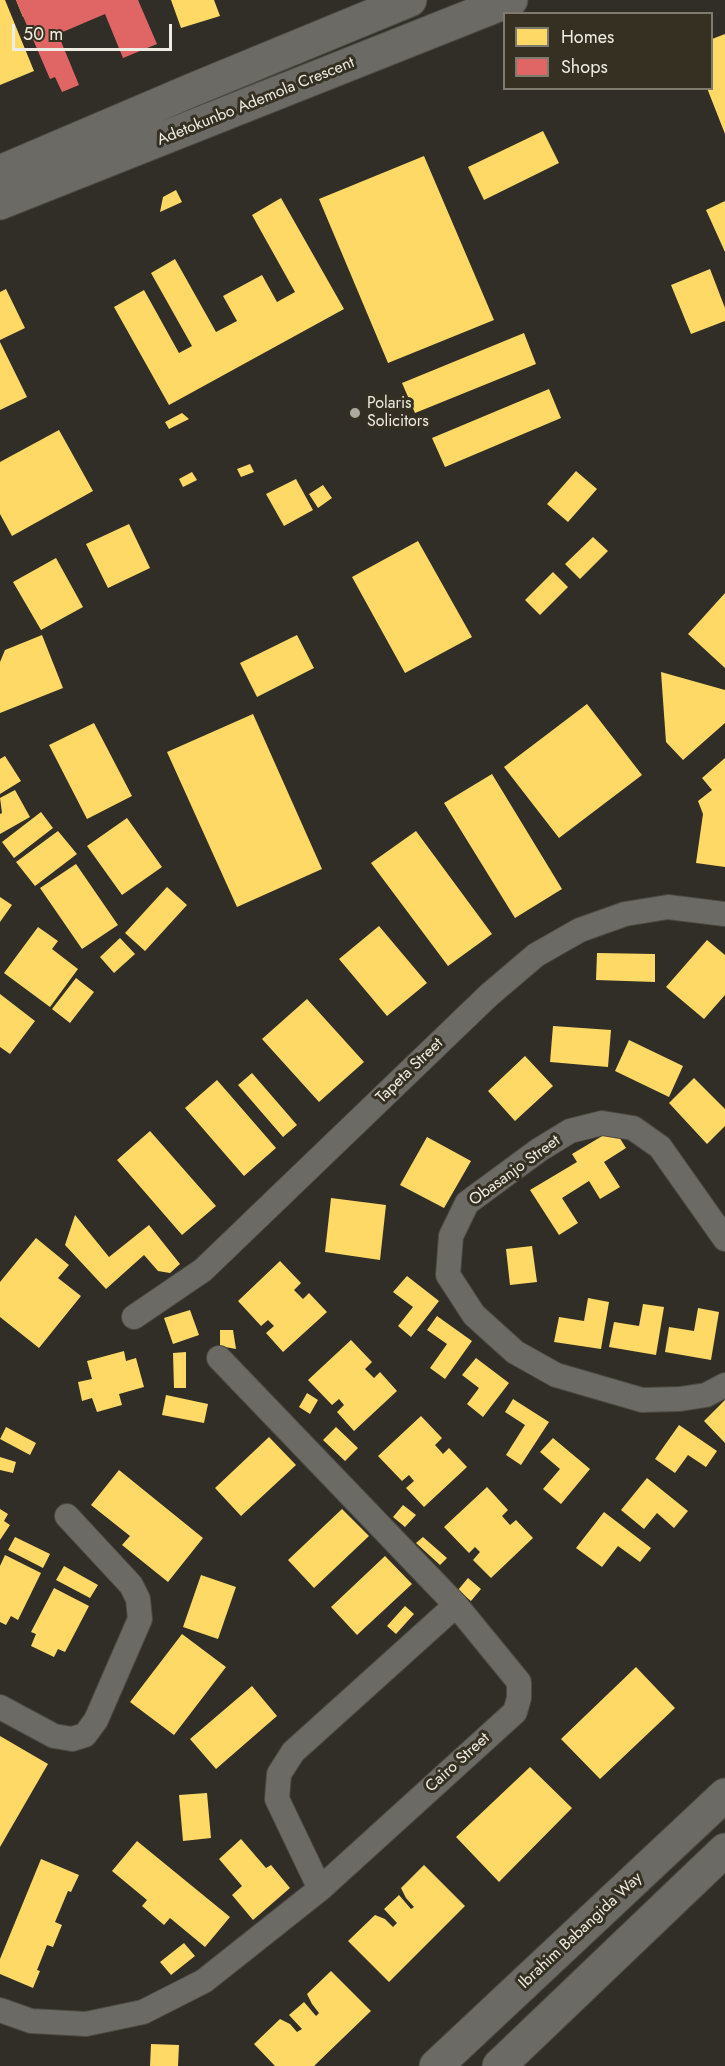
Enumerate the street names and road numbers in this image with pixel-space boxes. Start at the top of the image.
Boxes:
street label: Adetokunbo Ademola Crescent [155,54,357,150]
street label: Tapeta Street [373,1034,447,1108]
street label: Obasanjo Street [466,1132,564,1210]
street label: Cairo Street [422,1729,494,1797]
street label: Ibrahim Babangida Way [515,1869,647,1993]

